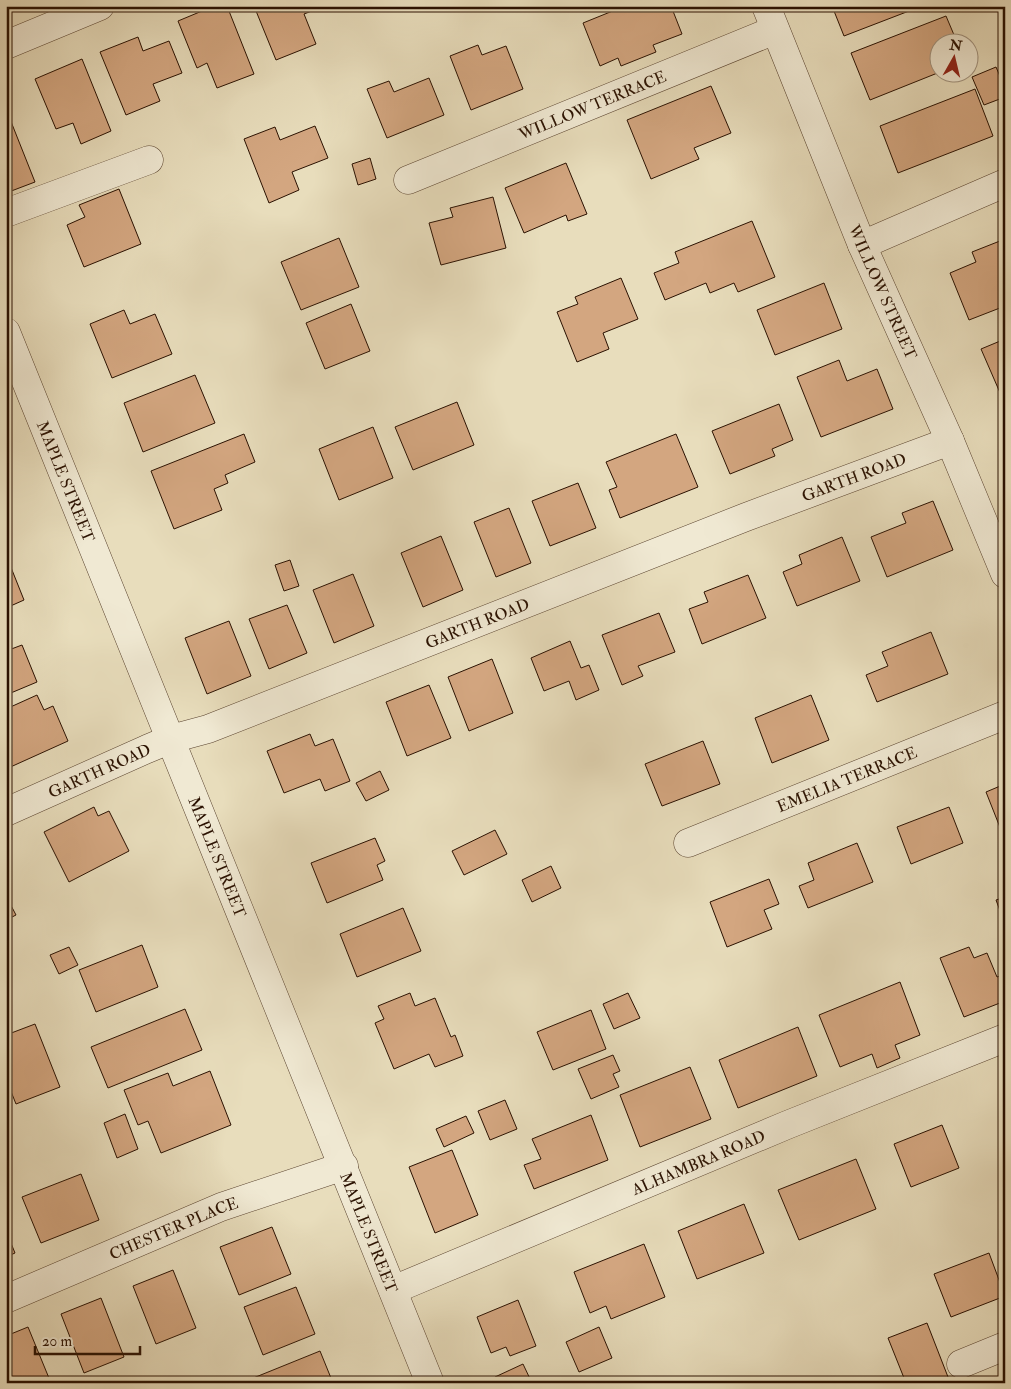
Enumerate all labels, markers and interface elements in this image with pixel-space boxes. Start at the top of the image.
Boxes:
north arrow [928,32,978,82]
text: N [947,36,964,55]
street label: WILLOW TERRACE [515,67,669,145]
street label: WILLOW STREET [844,221,921,363]
street label: MAPLE STREET [32,418,99,545]
street label: GARTH ROAD [799,449,909,506]
street label: GARTH ROAD [422,594,532,653]
street label: GARTH ROAD [45,740,154,803]
street label: EMELIA TERRACE [774,743,920,817]
street label: MAPLE STREET [183,794,250,921]
street label: ALHAMBRA ROAD [628,1126,769,1200]
street label: MAPLE STREET [335,1169,402,1296]
street label: CHESTER PLACE [106,1193,241,1265]
scale bar [35,1324,140,1356]
text: 20 m [42,1332,72,1351]

